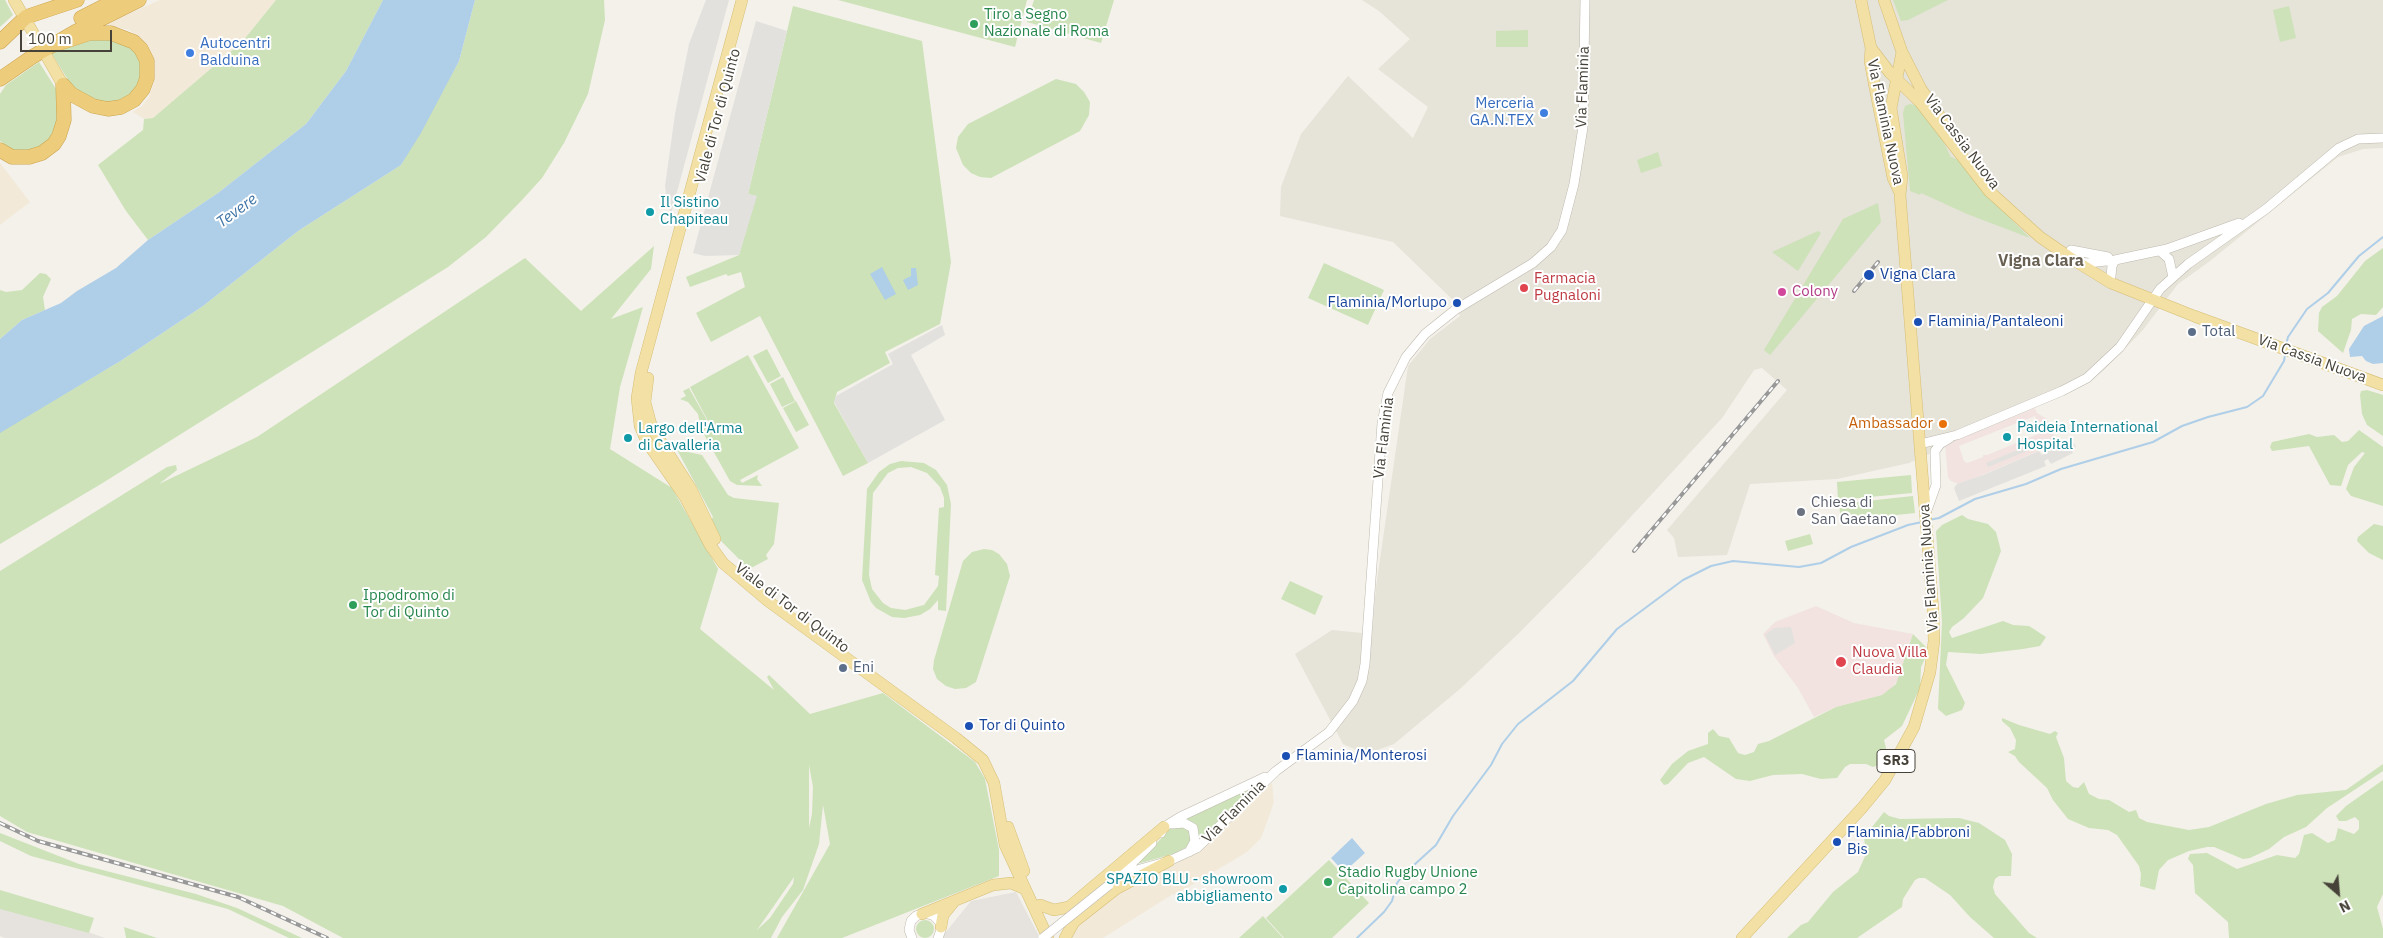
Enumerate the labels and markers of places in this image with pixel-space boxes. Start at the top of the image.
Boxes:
place label: Tiro a Segno Nazionale di Roma [984,6,1109,41]
marker: Tiro a Segno Nazionale di Roma [968,18,980,30]
place label: Autocentri Balduina [200,35,270,70]
marker: Autocentri Balduina [184,47,196,59]
place label: Merceria GA.N.TEX [1470,95,1534,130]
marker: Merceria GA.N.TEX [1538,107,1550,119]
place label: Il Sistino Chapiteau [660,194,728,229]
marker: Il Sistino Chapiteau [644,206,656,218]
place label: Vigna Clara [1880,266,1956,284]
marker: Vigna Clara [1862,268,1876,282]
place label: Farmacia Pugnaloni [1534,270,1601,305]
marker: Farmacia Pugnaloni [1518,282,1530,294]
place label: Colony [1792,283,1838,301]
marker: Colony [1776,286,1788,298]
place label: Flaminia/Morlupo [1328,294,1447,312]
marker: Flaminia/Morlupo [1451,297,1463,309]
place label: Flaminia/Pantaleoni [1928,313,2063,331]
marker: Flaminia/Pantaleoni [1912,316,1924,328]
place label: Total [2202,323,2235,341]
marker: Total [2186,326,2198,338]
place label: Ambassador [1848,415,1933,433]
marker: Ambassador [1937,418,1949,430]
place label: Paideia International Hospital [2017,419,2158,454]
place label: Largo dell'Arma di Cavalleria [638,420,743,455]
marker: Paideia International Hospital [2001,431,2013,443]
marker: Largo dell'Arma di Cavalleria [622,432,634,444]
place label: Chiesa di San Gaetano [1811,494,1897,529]
marker: Chiesa di San Gaetano [1795,506,1807,518]
place label: Ippodromo di Tor di Quinto [363,587,455,622]
marker: Ippodromo di Tor di Quinto [347,599,359,611]
place label: Nuova Villa Claudia [1852,644,1927,679]
marker: Nuova Villa Claudia [1834,655,1848,669]
place label: Eni [853,659,874,677]
marker: Eni [837,662,849,674]
place label: Tor di Quinto [979,717,1065,735]
marker: Tor di Quinto [963,720,975,732]
place label: Flaminia/Monterosi [1296,747,1427,765]
marker: Flaminia/Monterosi [1280,750,1292,762]
place label: Flaminia/Fabbroni Bis [1847,824,1970,859]
marker: Flaminia/Fabbroni Bis [1831,836,1843,848]
place label: Stadio Rugby Unione Capitolina campo 2 [1338,864,1478,899]
place label: SPAZIO BLU - showroom abbigliamento [1106,871,1273,906]
marker: Stadio Rugby Unione Capitolina campo 2 [1322,876,1334,888]
marker: SPAZIO BLU - showroom abbigliamento [1277,883,1289,895]

